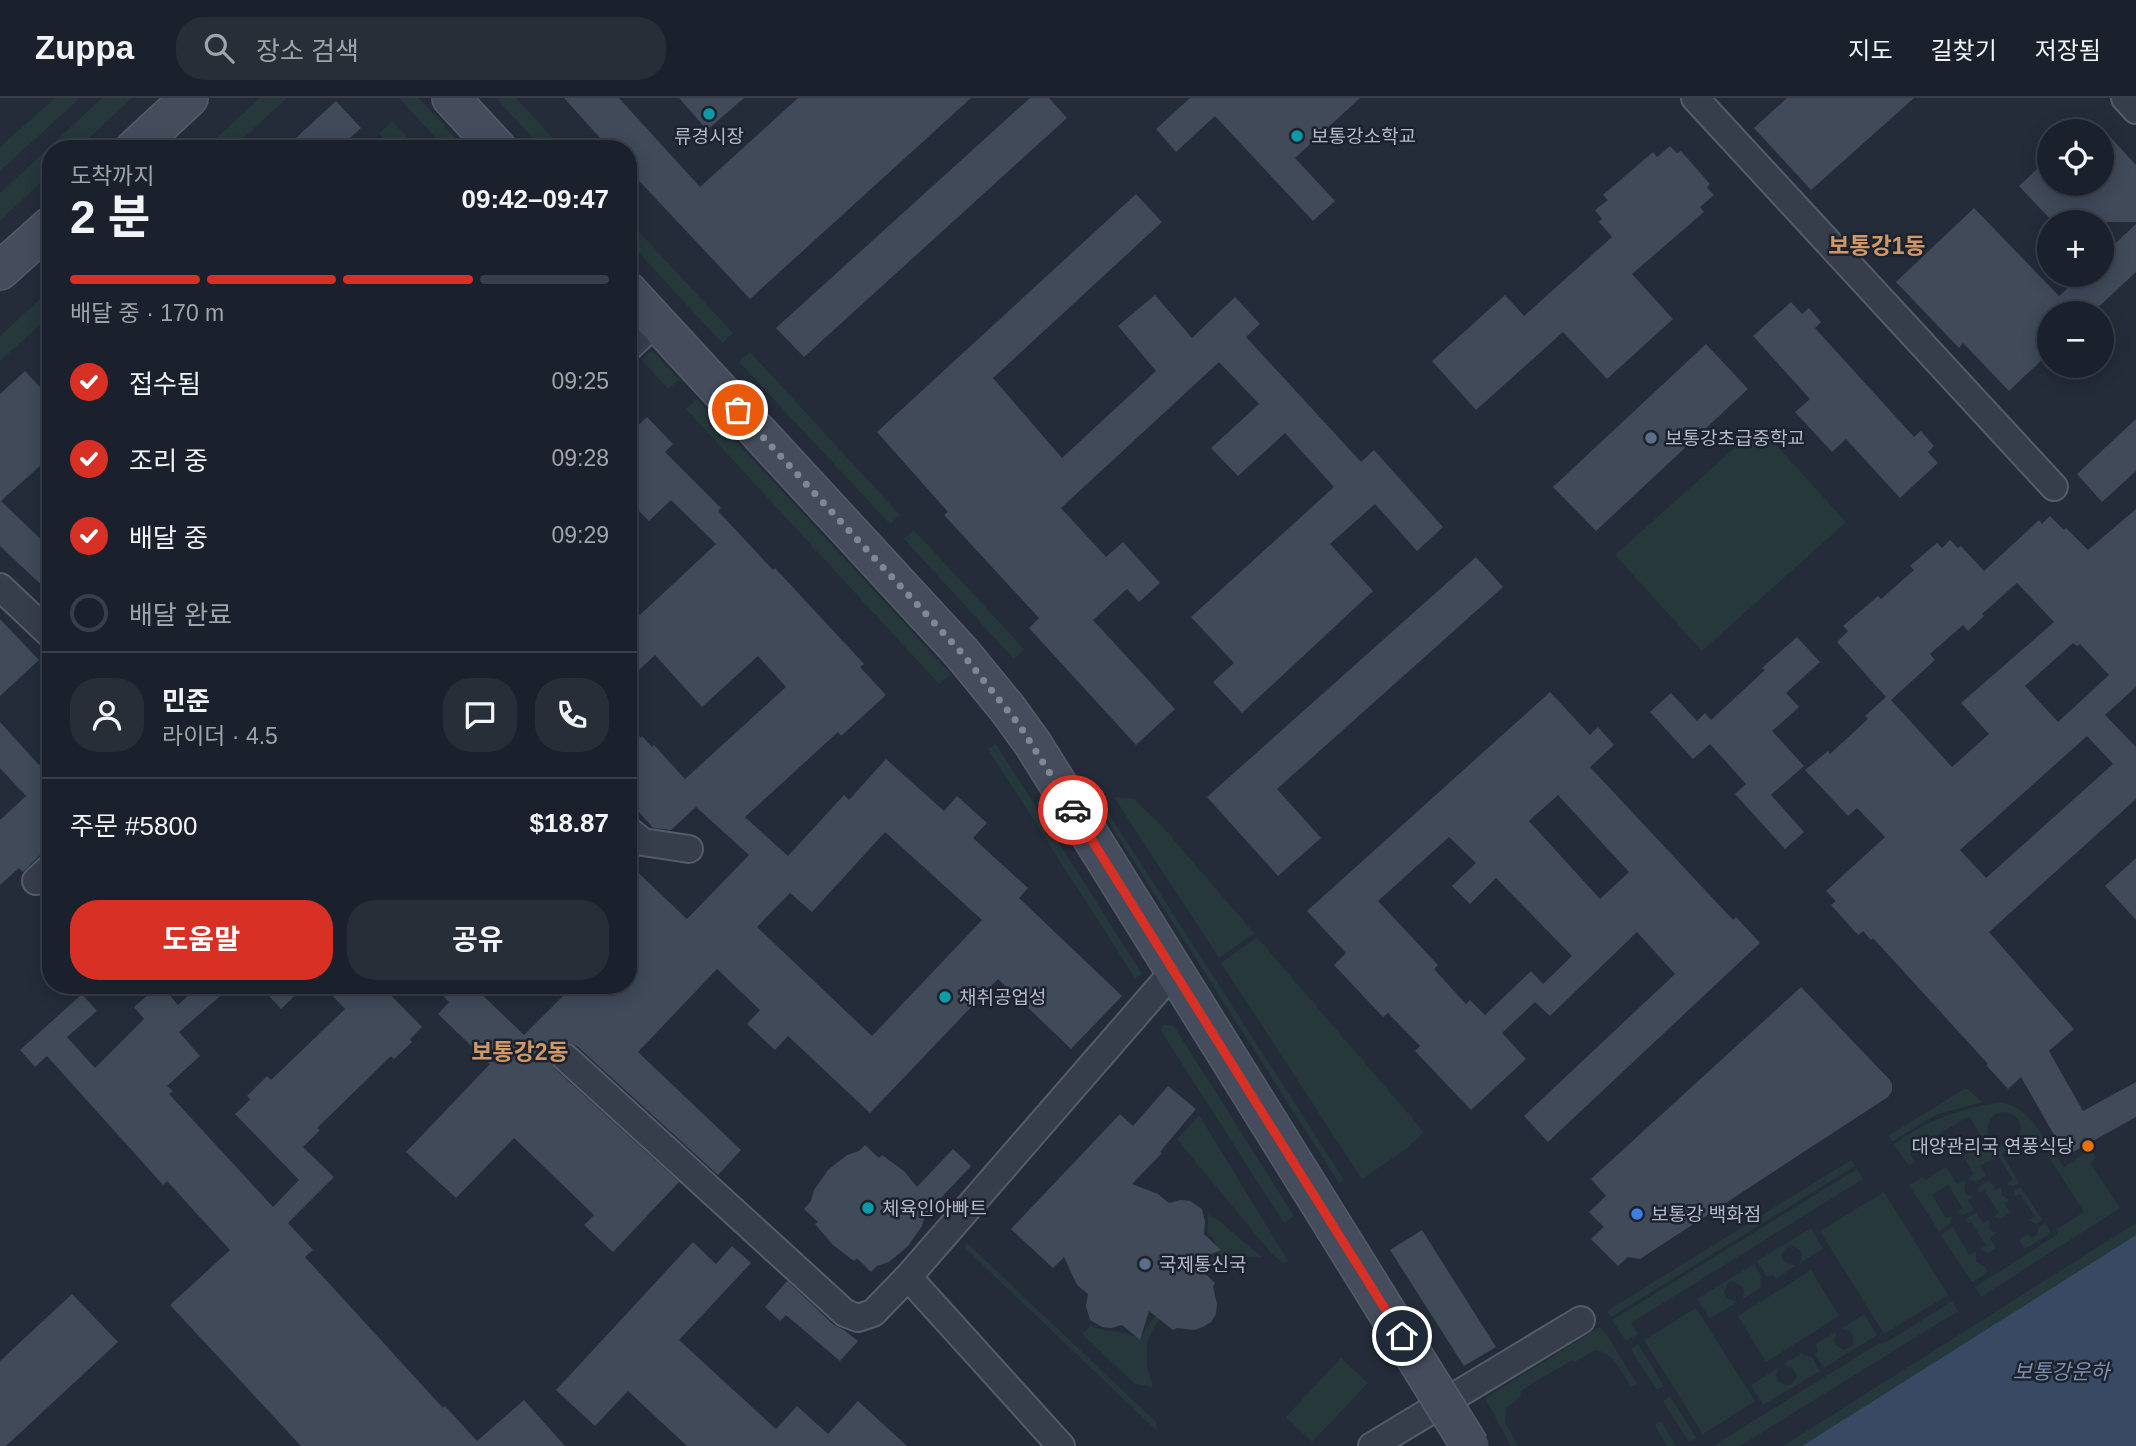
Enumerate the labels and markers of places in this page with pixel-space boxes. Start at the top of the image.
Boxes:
marker: 류경시장 [701,106,717,122]
place label: 류경시장 [674,126,744,147]
place label: 보통강소학교 [1311,126,1416,147]
marker: 보통강소학교 [1289,128,1305,144]
pin [708,380,768,440]
place label: 보통강초급중학교 [1665,428,1805,449]
marker: 보통강초급중학교 [1643,430,1659,446]
place label: 채취공업성 [959,987,1046,1008]
marker: 채취공업성 [937,989,953,1005]
place label: 대양관리국 연풍식당 [1911,1136,2074,1157]
marker: 대양관리국 연풍식당 [2080,1138,2096,1154]
place label: 체육인아빠트 [882,1198,987,1219]
marker: 체육인아빠트 [860,1200,876,1216]
place label: 보통강 백화점 [1651,1204,1761,1225]
marker: 보통강 백화점 [1629,1206,1645,1222]
place label: 국제통신국 [1159,1254,1246,1275]
marker: 국제통신국 [1137,1256,1153,1272]
pin [1372,1306,1432,1366]

